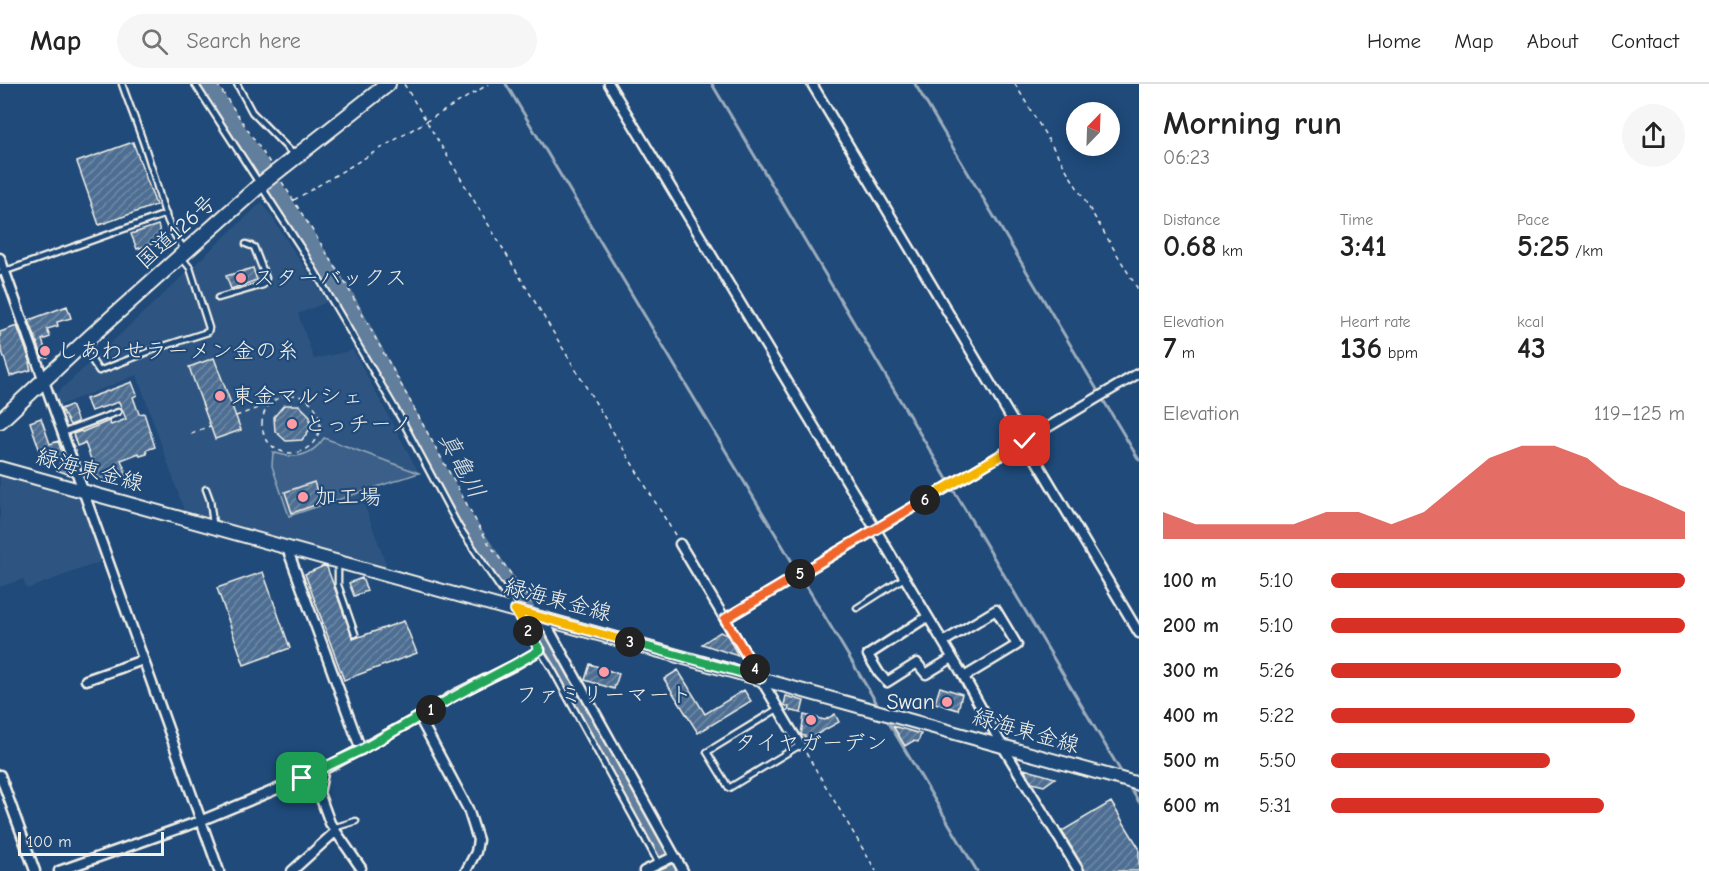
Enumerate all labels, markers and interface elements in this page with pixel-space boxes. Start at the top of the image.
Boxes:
search box [117,14,537,68]
text: Map [30,25,81,57]
icon: search [138,25,171,58]
text: Search here [186,28,301,54]
text: Home [1367,29,1421,53]
text: Map [1454,29,1494,53]
text: About [1527,29,1578,53]
text: Contact [1611,29,1679,53]
north arrow [1066,102,1120,156]
map controls [1066,102,1120,156]
text: Morning run [1163,104,1342,142]
button: share [1622,104,1685,167]
text: 06:23 [1163,146,1210,169]
street label: 国道126号 [131,189,221,275]
text: Distance [1163,211,1220,229]
text: Time [1340,211,1373,229]
text: Pace [1517,211,1549,229]
text: 0.68 [1163,229,1217,264]
text: 3:41 [1340,229,1387,264]
text: 5:25 [1517,229,1570,264]
text: km [1217,242,1243,260]
text: /km [1570,242,1603,260]
place label: スターバックス [253,265,407,291]
marker: スターバックス [234,271,248,285]
text: Elevation [1163,313,1224,331]
text: Heart rate [1340,313,1411,331]
text: kcal [1517,313,1544,331]
text: 7 [1163,331,1177,366]
text: 136 [1340,331,1382,366]
text: 43 [1517,331,1546,366]
place label: しあわせラーメン金の糸 [57,338,299,364]
marker: しあわせラーメン金の糸 [38,344,52,358]
text: m [1177,344,1195,362]
text: bpm [1382,344,1418,362]
place label: 東金マルシェ [232,383,364,409]
marker: 東金マルシェ [213,389,227,403]
text: Elevation [1163,402,1240,425]
text: 119–125 m [1594,402,1685,425]
place label: とっチーノ [304,411,412,437]
pin [999,415,1050,466]
marker: とっチーノ [285,417,299,431]
icon: check [1008,424,1041,457]
water label: 真亀川 [433,427,491,503]
street label: 緑海東金線 [34,443,146,497]
place label: 加工場 [315,484,381,510]
pin: 6 [910,485,940,515]
marker: 加工場 [296,490,310,504]
text: 6 [921,491,929,509]
pin: 5 [785,559,815,589]
text: 5 [796,565,804,583]
text: 100 m [1163,569,1217,592]
text: 5:10 [1259,569,1294,592]
street label: 緑海東金線 [502,573,614,627]
text: 200 m [1163,614,1219,637]
text: 5:10 [1259,614,1294,637]
pin: 2 [513,616,543,646]
text: 2 [524,622,532,640]
pin: 3 [615,627,645,657]
text: 3 [626,633,634,651]
pin: 4 [740,654,770,684]
text: 300 m [1163,659,1219,682]
text: 5:26 [1259,659,1295,682]
text: 4 [751,660,759,678]
marker: ファミリーマート [597,665,611,679]
place label: ファミリーマート [516,682,692,708]
place label: Swan [887,689,935,715]
pin: 1 [416,695,446,725]
marker: Swan [940,695,954,709]
text: 1 [428,701,434,719]
street label: 緑海東金線 [970,703,1082,759]
text: 400 m [1163,704,1218,727]
text: 5:22 [1259,704,1294,727]
marker: タイヤガーデン [804,713,818,727]
place label: タイヤガーデン [734,730,888,756]
text: 500 m [1163,749,1220,772]
text: 5:50 [1259,749,1296,772]
pin [276,752,327,803]
icon: arrive [285,761,318,794]
text: 600 m [1163,794,1219,817]
text: 5:31 [1259,794,1292,817]
scale bar [18,829,164,856]
text: 100 m [27,833,71,851]

